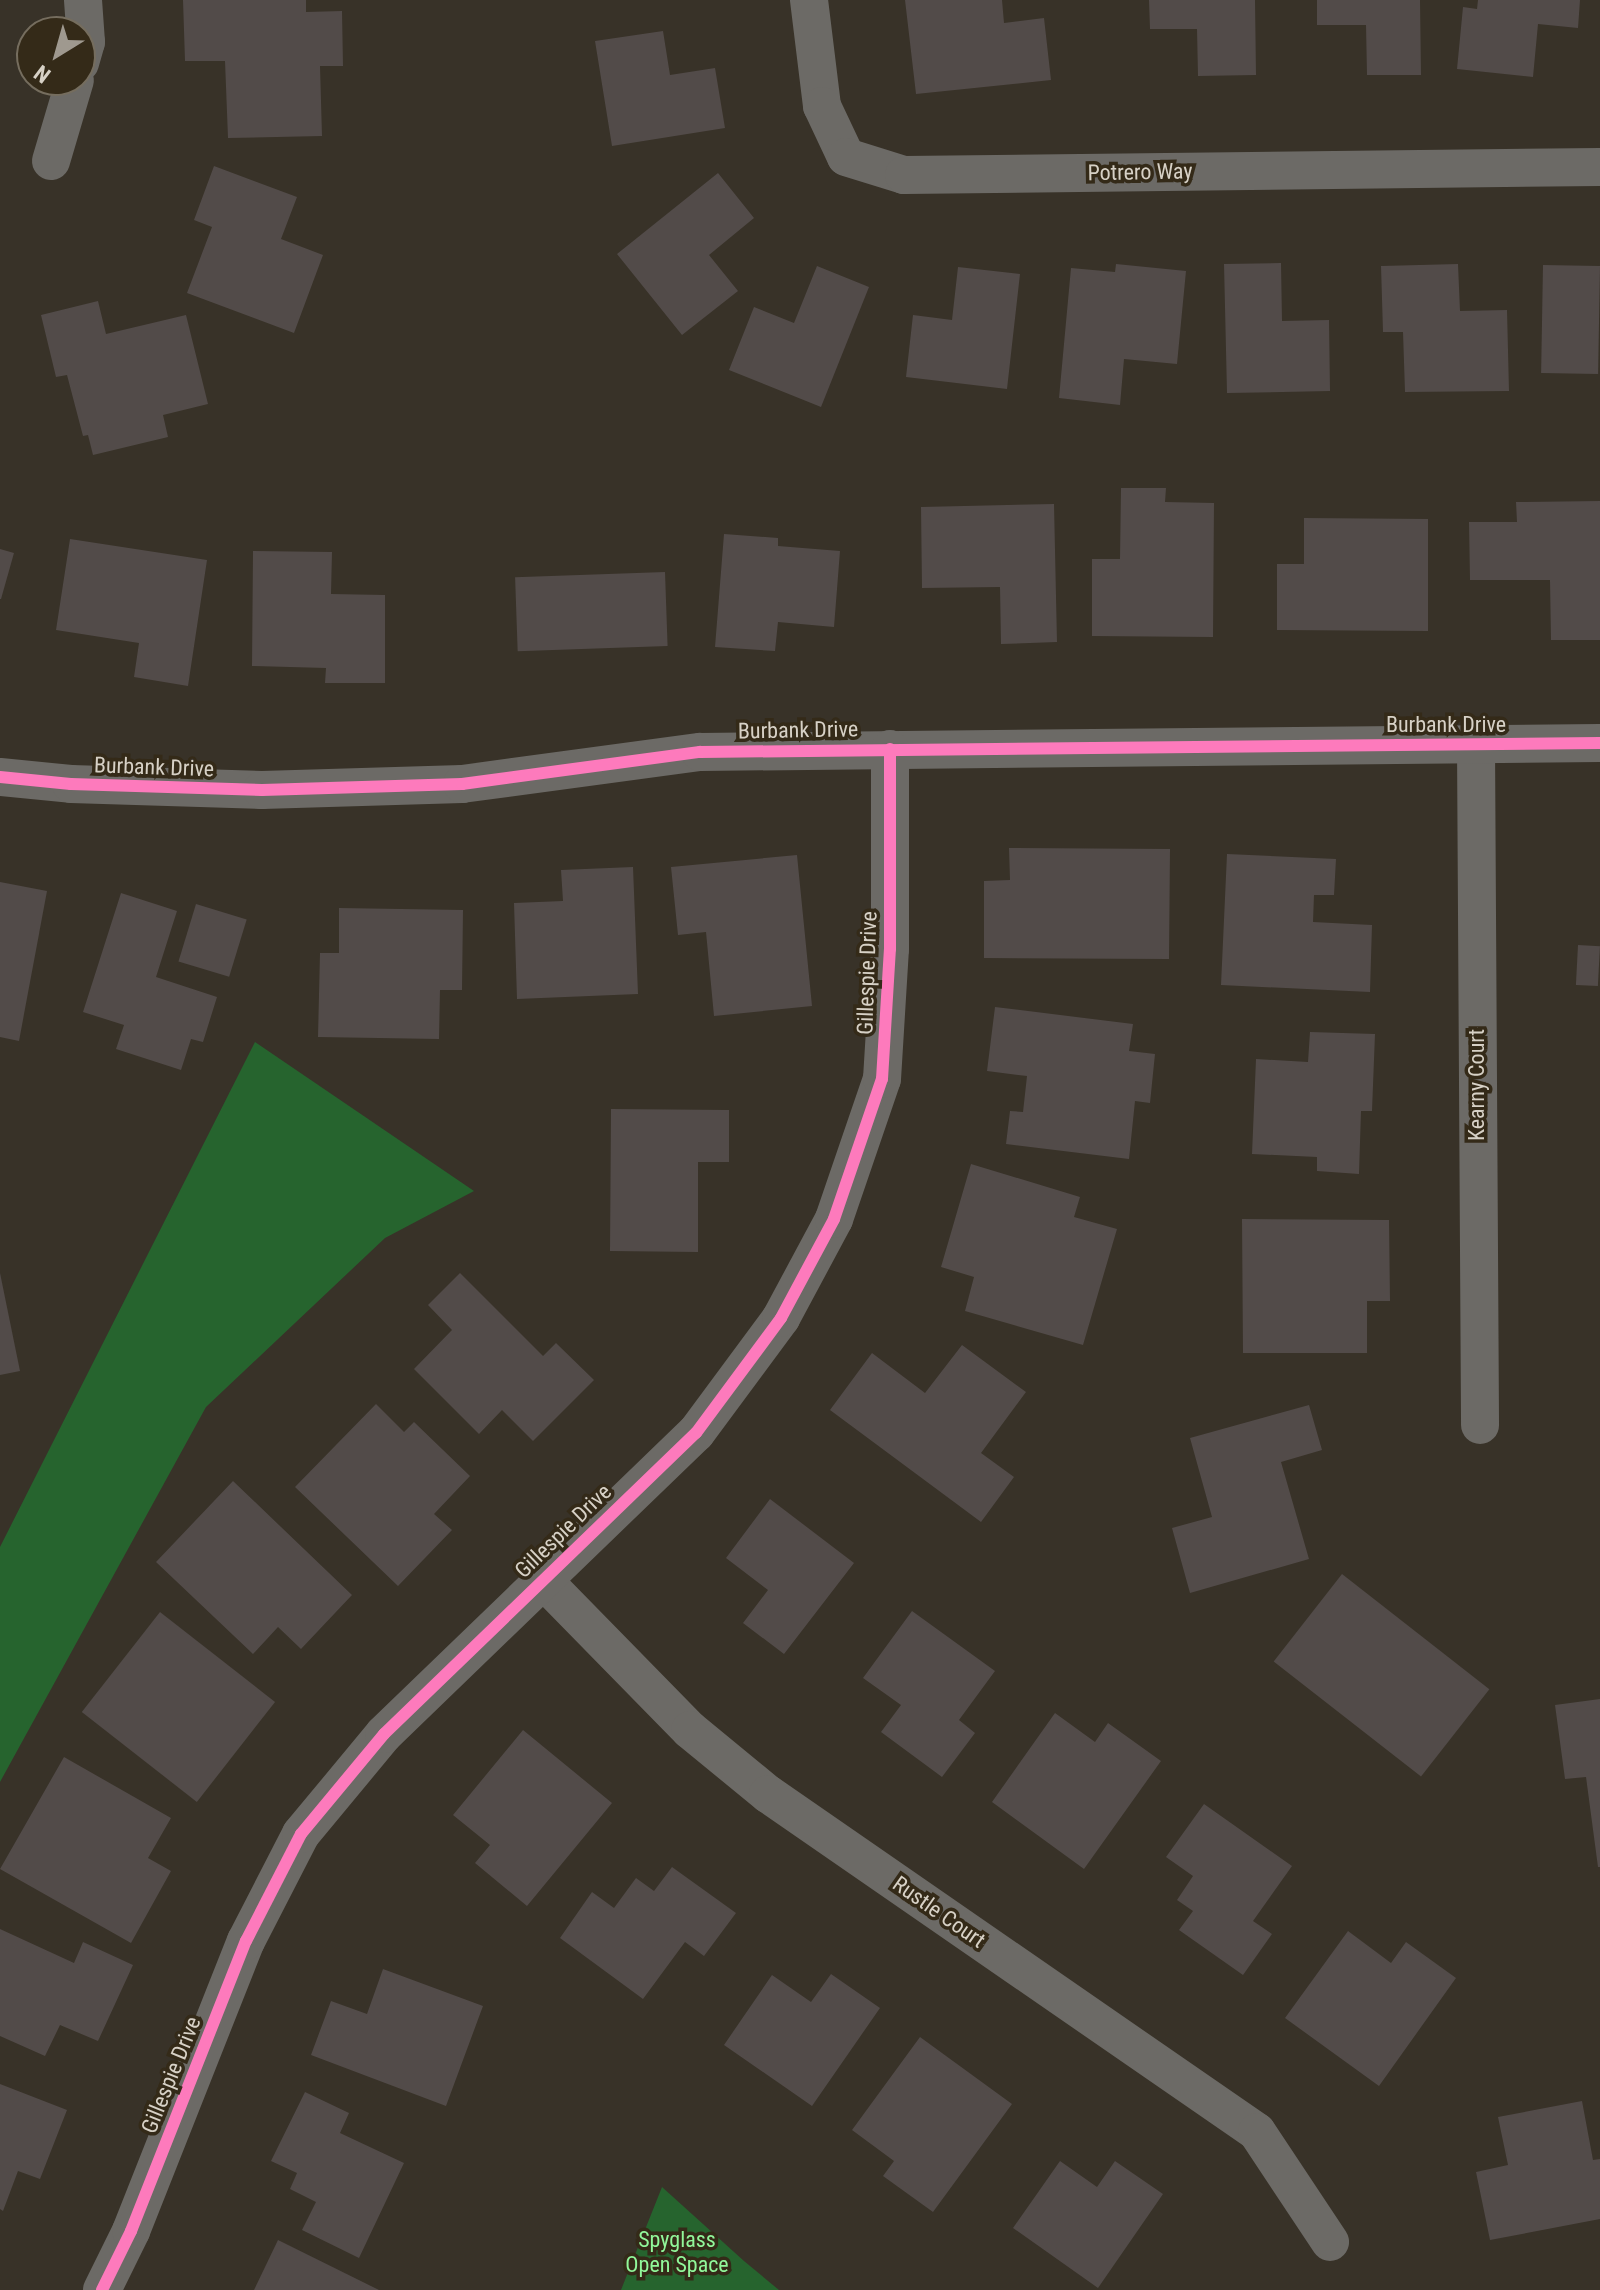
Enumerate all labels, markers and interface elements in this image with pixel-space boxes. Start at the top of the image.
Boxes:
north arrow [16,16,96,96]
text: N [30,60,55,88]
street label: Potrero Way [1087,158,1193,186]
street label: Burbank Drive [1386,712,1506,738]
street label: Burbank Drive [738,716,858,744]
street label: Burbank Drive [93,752,215,782]
street label: Gillespie Drive [852,911,882,1035]
street label: Kearny Court [1464,1029,1490,1141]
street label: Gillespie Drive [509,1479,617,1583]
street label: Rustle Court [888,1870,990,1954]
street label: Gillespie Drive [136,2013,206,2137]
park label: Spyglass Open Space [625,2226,729,2278]

